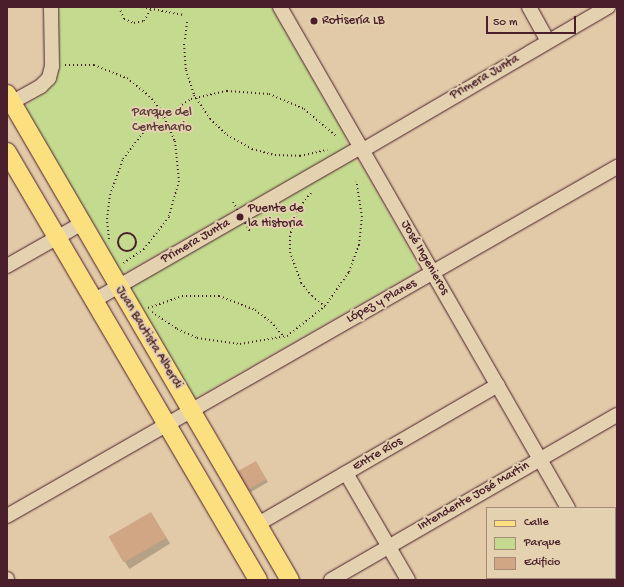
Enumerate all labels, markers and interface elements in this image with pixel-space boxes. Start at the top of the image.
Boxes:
scale bar [488,8,578,34]
place label: Rotisería LB [322,13,384,29]
marker: Rotisería LB [309,16,319,26]
text: 50 m [493,16,518,30]
street label: Primera Junta [448,52,522,104]
park label: Parque del Centenario [132,106,192,137]
place label: Puente de la Historia [248,202,304,233]
marker: Puente de la Historia [235,212,245,222]
street label: Primera Junta [159,216,233,268]
street label: José Ingenieros [396,218,452,298]
street label: López y Planes [344,276,420,328]
street label: Juan Bautista Alberdi [111,284,185,392]
street label: Entre Ríos [350,434,406,476]
street label: Intendente José Martin [415,459,533,535]
legend [486,507,616,579]
text: Calle [524,516,549,530]
text: Parque [524,536,561,550]
text: Edificio [524,556,560,570]

